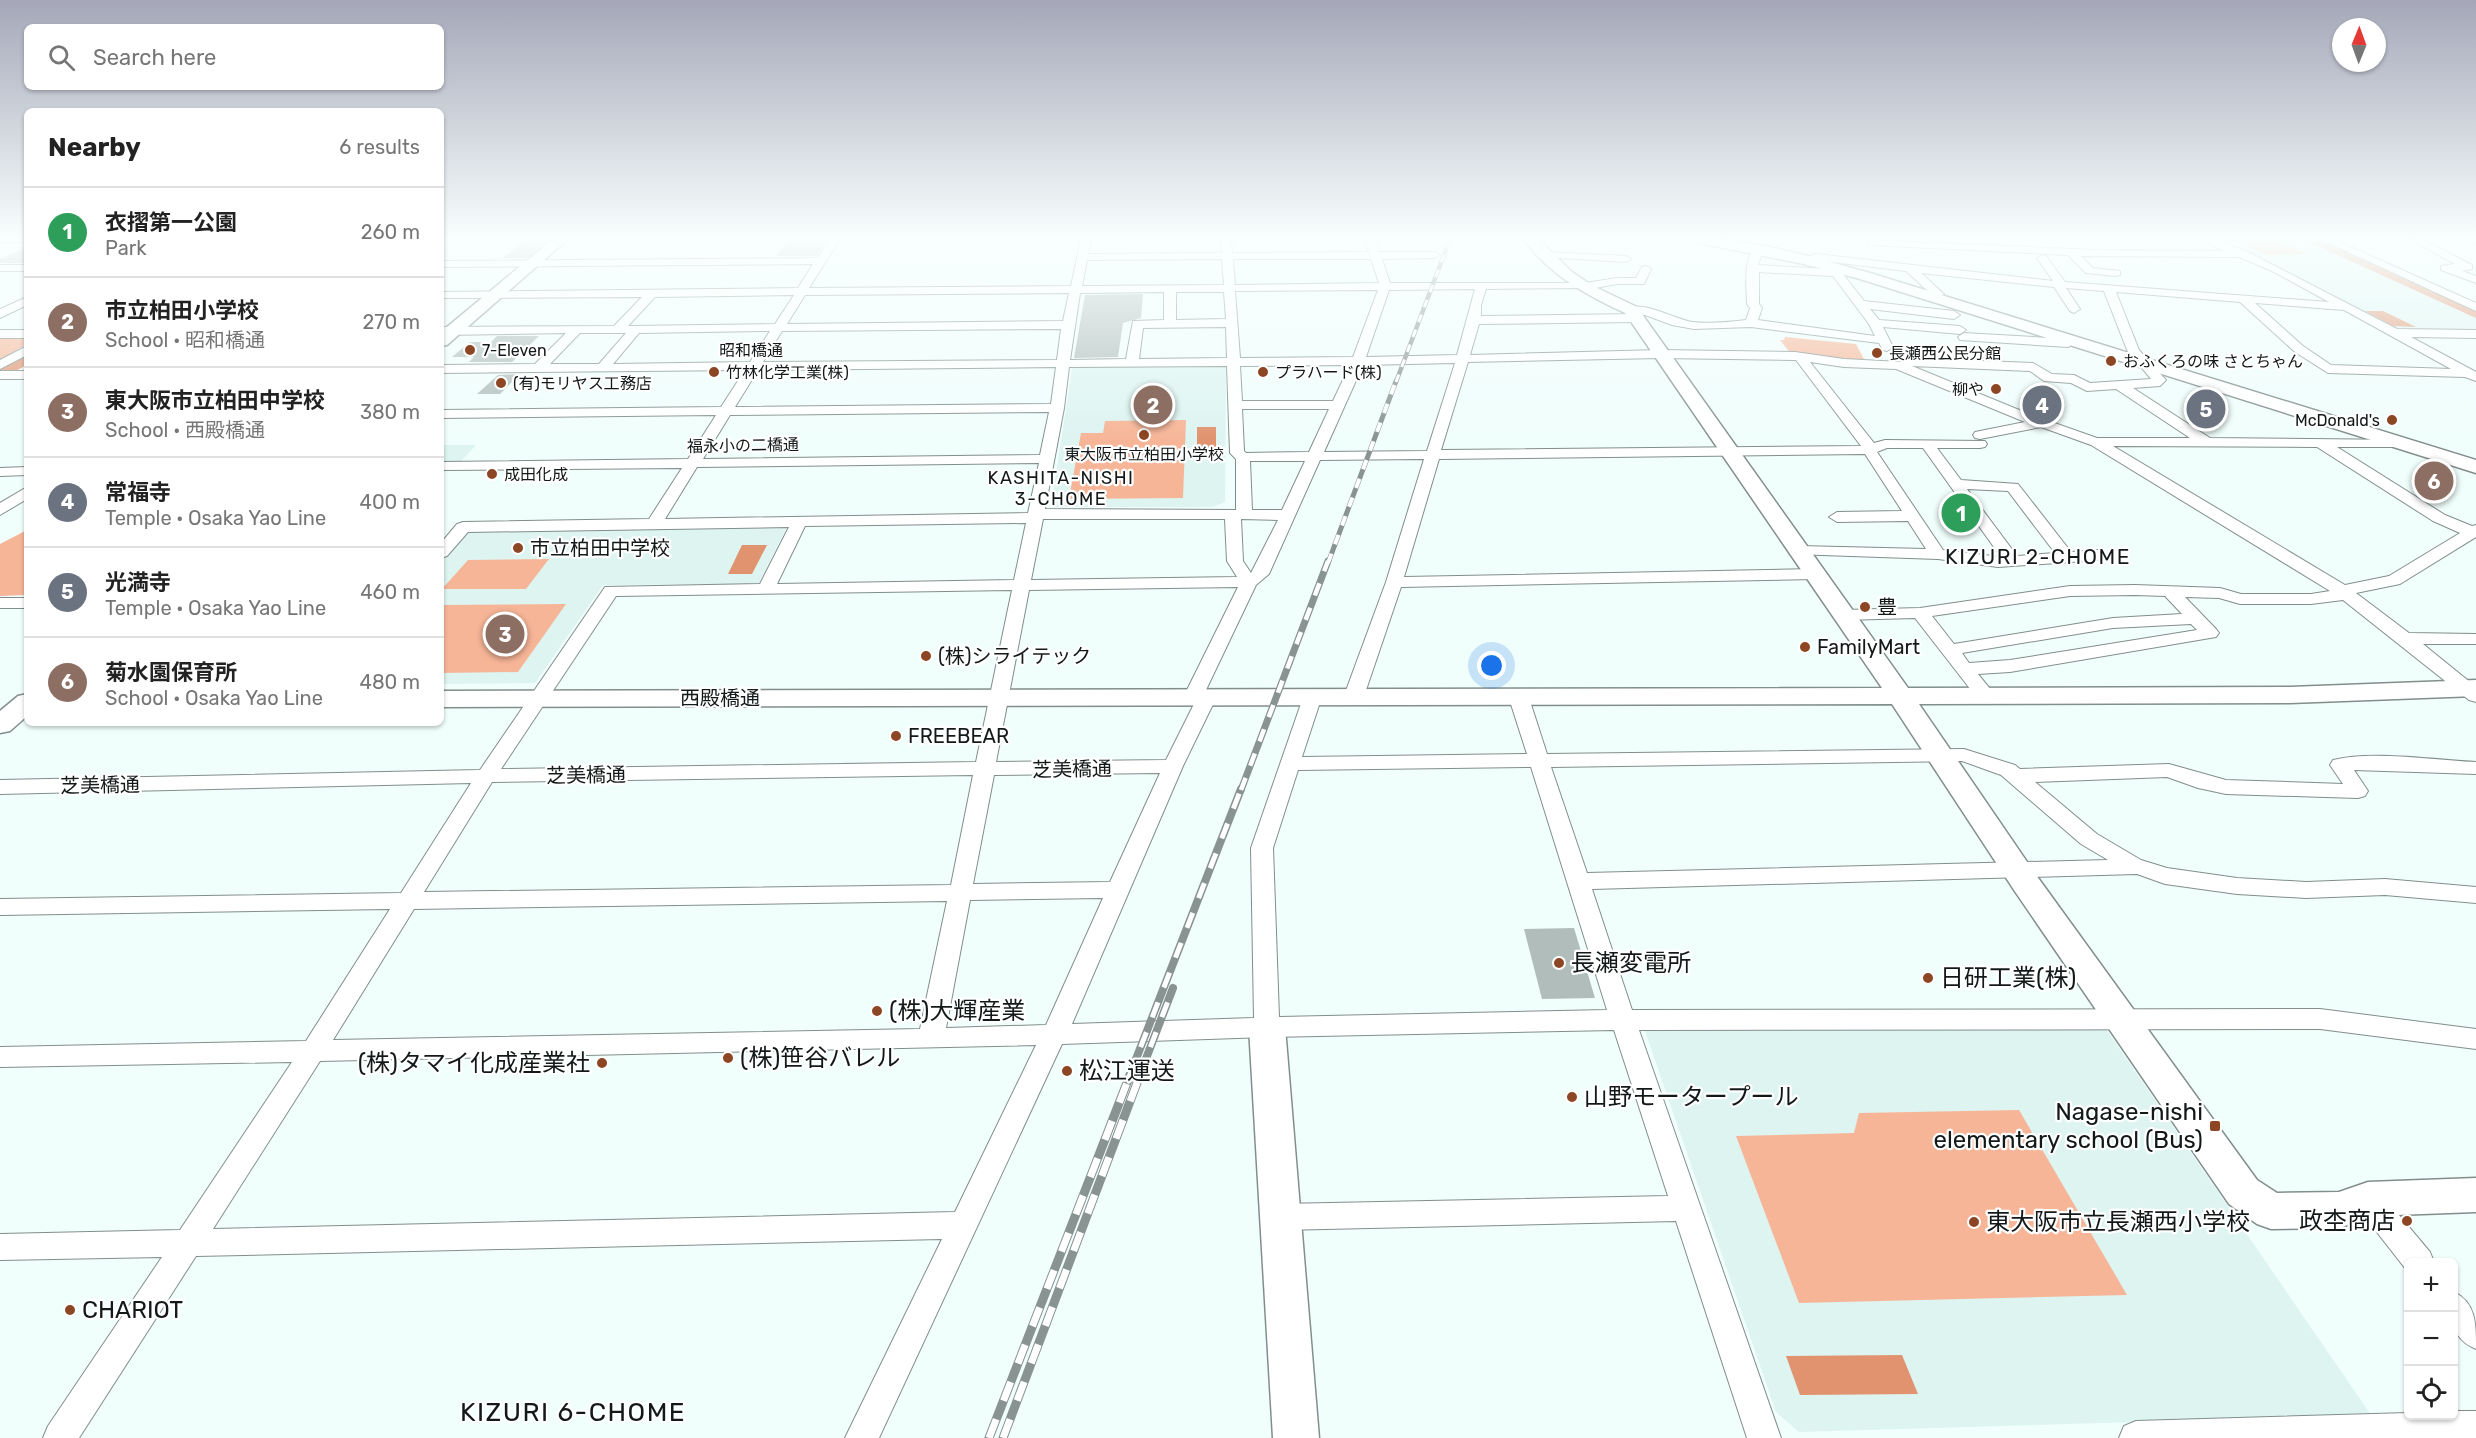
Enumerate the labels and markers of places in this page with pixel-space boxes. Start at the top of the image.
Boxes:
place label: 7-Eleven [482,341,547,360]
marker: 7-Eleven [463,343,477,357]
place label: 長瀬西公民分館 [1889,344,2001,363]
marker: 長瀬西公民分館 [1870,346,1884,360]
place label: おふくろの味 さとちゃん [2123,352,2303,371]
marker: おふくろの味 さとちゃん [2104,354,2118,368]
place label: 竹林化学工業(株) [726,363,849,382]
place label: プラハード(株) [1275,363,1382,382]
marker: 竹林化学工業(株) [707,365,721,379]
marker: プラハード(株) [1256,365,1270,379]
place label: (有)モリヤス工務店 [513,374,652,393]
marker: (有)モリヤス工務店 [494,376,508,390]
place label: 柳や [1952,380,1984,399]
pin: 2 [1134,382,1172,428]
marker: 柳や [1989,382,2003,396]
pin: 4 [2022,382,2062,428]
pin: 5 [2186,386,2226,432]
place label: McDonald's [2295,411,2380,430]
marker: McDonald's [2385,413,2399,427]
marker: 東大阪市立柏田小学校 [1137,428,1151,442]
place label: 東大阪市立柏田小学校 [1064,445,1224,464]
pin: 6 [2414,458,2454,504]
place label: 成田化成 [504,465,568,484]
marker: 成田化成 [485,467,499,481]
pin: 1 [1942,490,1980,536]
place label: 市立柏田中学校 [530,536,670,560]
marker: 市立柏田中学校 [511,541,525,555]
place label: 豊 [1877,595,1897,619]
marker: 豊 [1858,600,1872,614]
pin: 3 [486,612,524,656]
place label: FamilyMart [1817,635,1920,659]
marker: FamilyMart [1798,640,1812,654]
place label: (株)シライテック [938,644,1091,668]
marker: (株)シライテック [919,649,933,663]
place label: FREEBEAR [908,724,1009,748]
marker: FREEBEAR [889,729,903,743]
place label: 長瀬変電所 [1571,949,1691,977]
marker: 長瀬変電所 [1552,956,1566,970]
place label: 日研工業(株) [1940,964,2076,992]
marker: 日研工業(株) [1921,971,1935,985]
place label: (株)大輝産業 [889,997,1025,1025]
marker: (株)大輝産業 [870,1004,884,1018]
place label: (株)笹谷バレル [740,1044,900,1072]
place label: (株)タマイ化成産業社 [358,1049,590,1077]
marker: (株)笹谷バレル [721,1051,735,1065]
marker: (株)タマイ化成産業社 [595,1056,609,1070]
place label: 松江運送 [1079,1057,1175,1085]
marker: 松江運送 [1060,1064,1074,1078]
place label: 山野モータープール [1584,1083,1799,1111]
marker: 山野モータープール [1565,1090,1579,1104]
place label: Nagase-nishi elementary school (Bus) [1934,1098,2203,1154]
marker: Nagase-nishi elementary school (Bus) [2208,1119,2222,1133]
place label: 政杢商店 [2299,1207,2395,1235]
place label: 東大阪市立長瀬西小学校 [1986,1208,2250,1236]
marker: 政杢商店 [2400,1214,2414,1228]
marker: 東大阪市立長瀬西小学校 [1967,1215,1981,1229]
place label: CHARIOT [82,1296,183,1324]
marker: CHARIOT [63,1303,77,1317]

